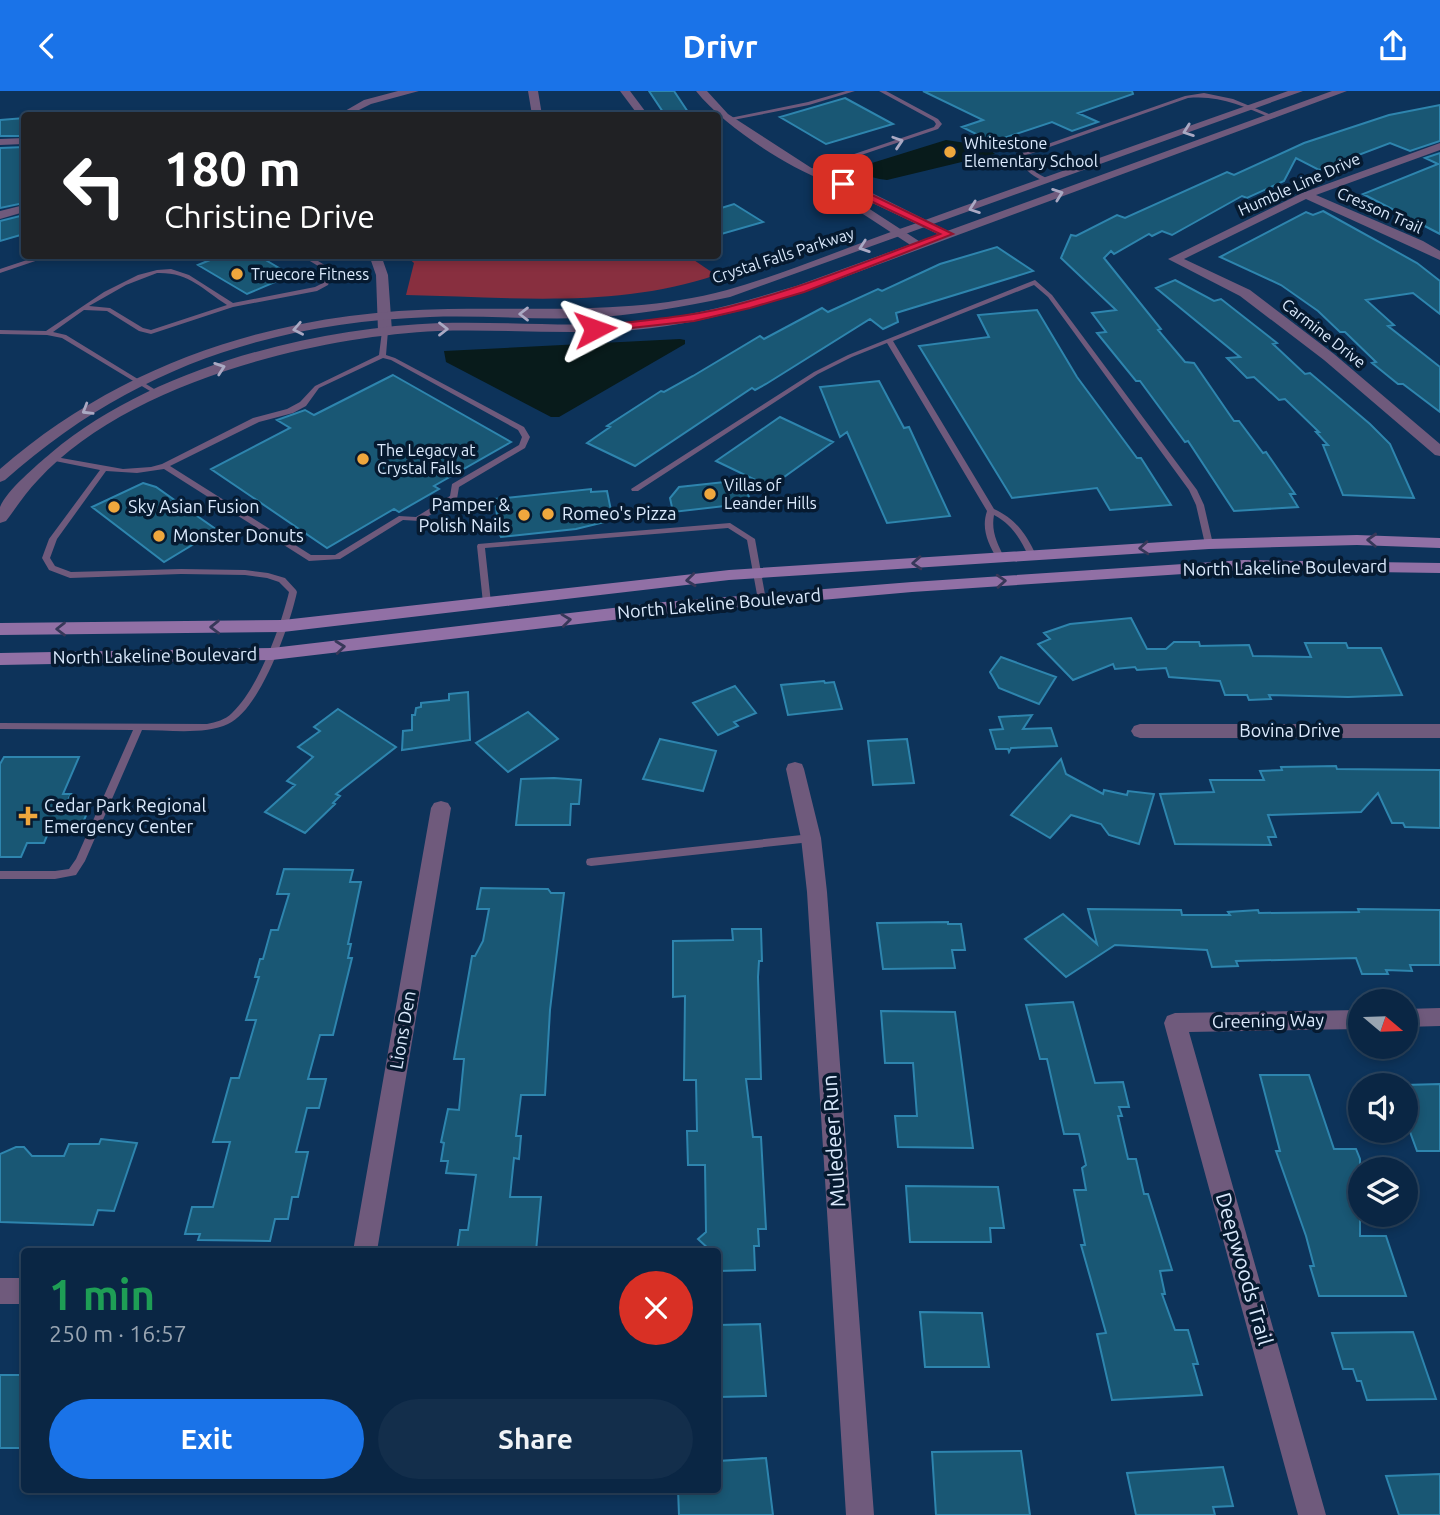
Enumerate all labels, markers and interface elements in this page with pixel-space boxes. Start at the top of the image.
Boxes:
icon: back [28,27,66,65]
icon: share [1374,27,1412,65]
text: Drivr [682,28,758,64]
one-way arrow [1183,123,1195,137]
place label: Whitestone Elementary School [964,134,1098,170]
one-way arrow [891,136,903,150]
icon: left [49,140,140,231]
text: 180 m [164,140,301,195]
marker: Whitestone Elementary School [942,144,958,160]
street label: Humble Line Drive [1235,149,1363,219]
pin [813,154,873,214]
icon: arrive [824,165,862,203]
street label: Cresson Trail [1335,183,1425,237]
one-way arrow [1052,188,1064,202]
text: Christine Drive [164,198,375,234]
one-way arrow [969,200,981,214]
street label: Crystal Falls Parkway [710,223,857,286]
one-way arrow [859,239,871,253]
place label: Truecore Fitness [251,265,369,283]
marker: Truecore Fitness [229,266,245,282]
position arrow [558,292,632,366]
street label: Carmine Drive [1279,295,1369,371]
one-way arrow [518,306,529,322]
one-way arrow [292,320,304,335]
one-way arrow [438,321,449,337]
one-way arrow [214,362,226,376]
one-way arrow [81,402,94,415]
place label: The Legacy at Crystal Falls [377,441,476,477]
marker: The Legacy at Crystal Falls [355,451,371,467]
place label: Villas of Leander Hills [724,476,817,512]
marker: Villas of Leander Hills [702,486,718,502]
place label: Pamper & Polish Nails [419,494,510,535]
place label: Sky Asian Fusion [128,496,260,516]
marker: Sky Asian Fusion [106,499,122,515]
place label: Romeo's Pizza [562,503,677,523]
marker: Romeo's Pizza [540,506,556,522]
marker: Pamper & Polish Nails [516,507,532,523]
place label: Monster Donuts [173,525,304,545]
marker: Monster Donuts [151,528,167,544]
one-way arrow [1366,533,1377,548]
one-way arrow [1139,540,1150,555]
one-way arrow [912,555,923,570]
street label: North Lakeline Boulevard [1183,555,1387,579]
one-way arrow [685,572,696,587]
one-way arrow [996,574,1007,589]
street label: North Lakeline Boulevard [616,584,822,622]
one-way arrow [560,613,572,628]
one-way arrow [209,619,220,635]
one-way arrow [55,621,65,637]
one-way arrow [335,640,346,655]
street label: North Lakeline Boulevard [53,643,257,667]
street label: Bovina Drive [1239,720,1341,740]
place label: Cedar Park Regional Emergency Center [44,795,206,836]
marker: Cedar Park Regional Emergency Center [18,806,38,826]
street label: Lions Den [385,989,419,1071]
north arrow [1348,989,1418,1059]
map controls [1348,989,1418,1227]
street label: Greening Way [1212,1009,1325,1031]
button: sound [1348,1073,1418,1143]
street label: Muledeer Run [816,1074,850,1208]
button: layers [1348,1157,1418,1227]
street label: Deepwoods Trail [1212,1190,1278,1348]
text: 1 min [49,1271,155,1318]
button: close [619,1271,693,1345]
text: 250 m · 16:57 [49,1321,187,1346]
button: Exit [49,1399,364,1479]
button: Share [378,1399,693,1479]

